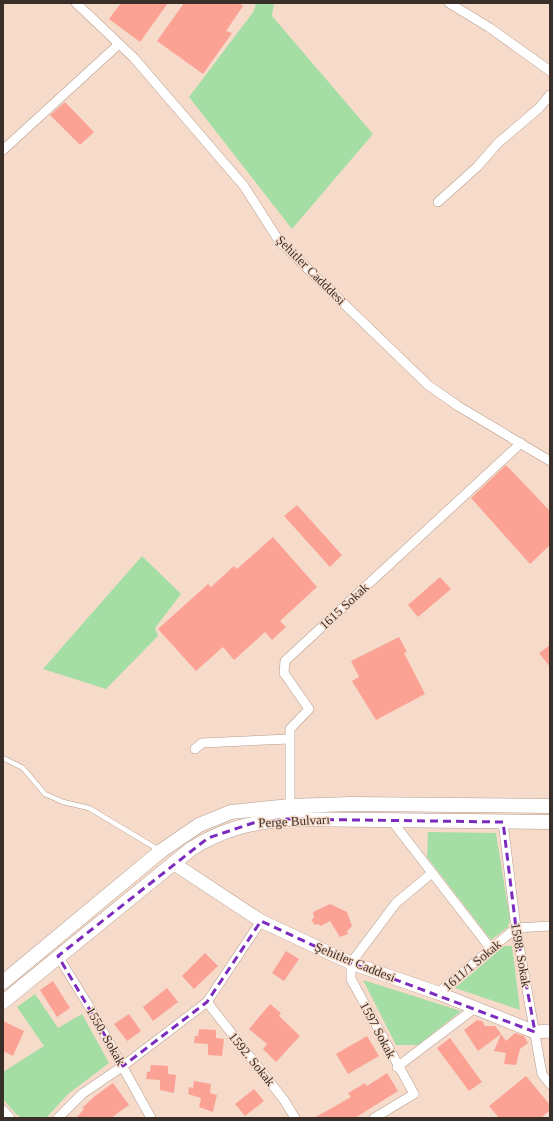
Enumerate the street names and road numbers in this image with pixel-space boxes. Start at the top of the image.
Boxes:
street label: Şehitler Cadddesi [273,232,349,308]
street label: 1615 Sokak [316,579,372,633]
street label: Perge Bulvarı [258,812,331,830]
street label: 1598. Sokak [508,922,534,989]
street label: 1611/1 Sokak [440,936,505,994]
street label: Şehitler Caddesi [313,939,398,985]
street label: 1597 Sokak [357,999,399,1061]
street label: 1550. Sokak [83,1004,129,1068]
street label: 1592. Sokak [226,1029,279,1089]

